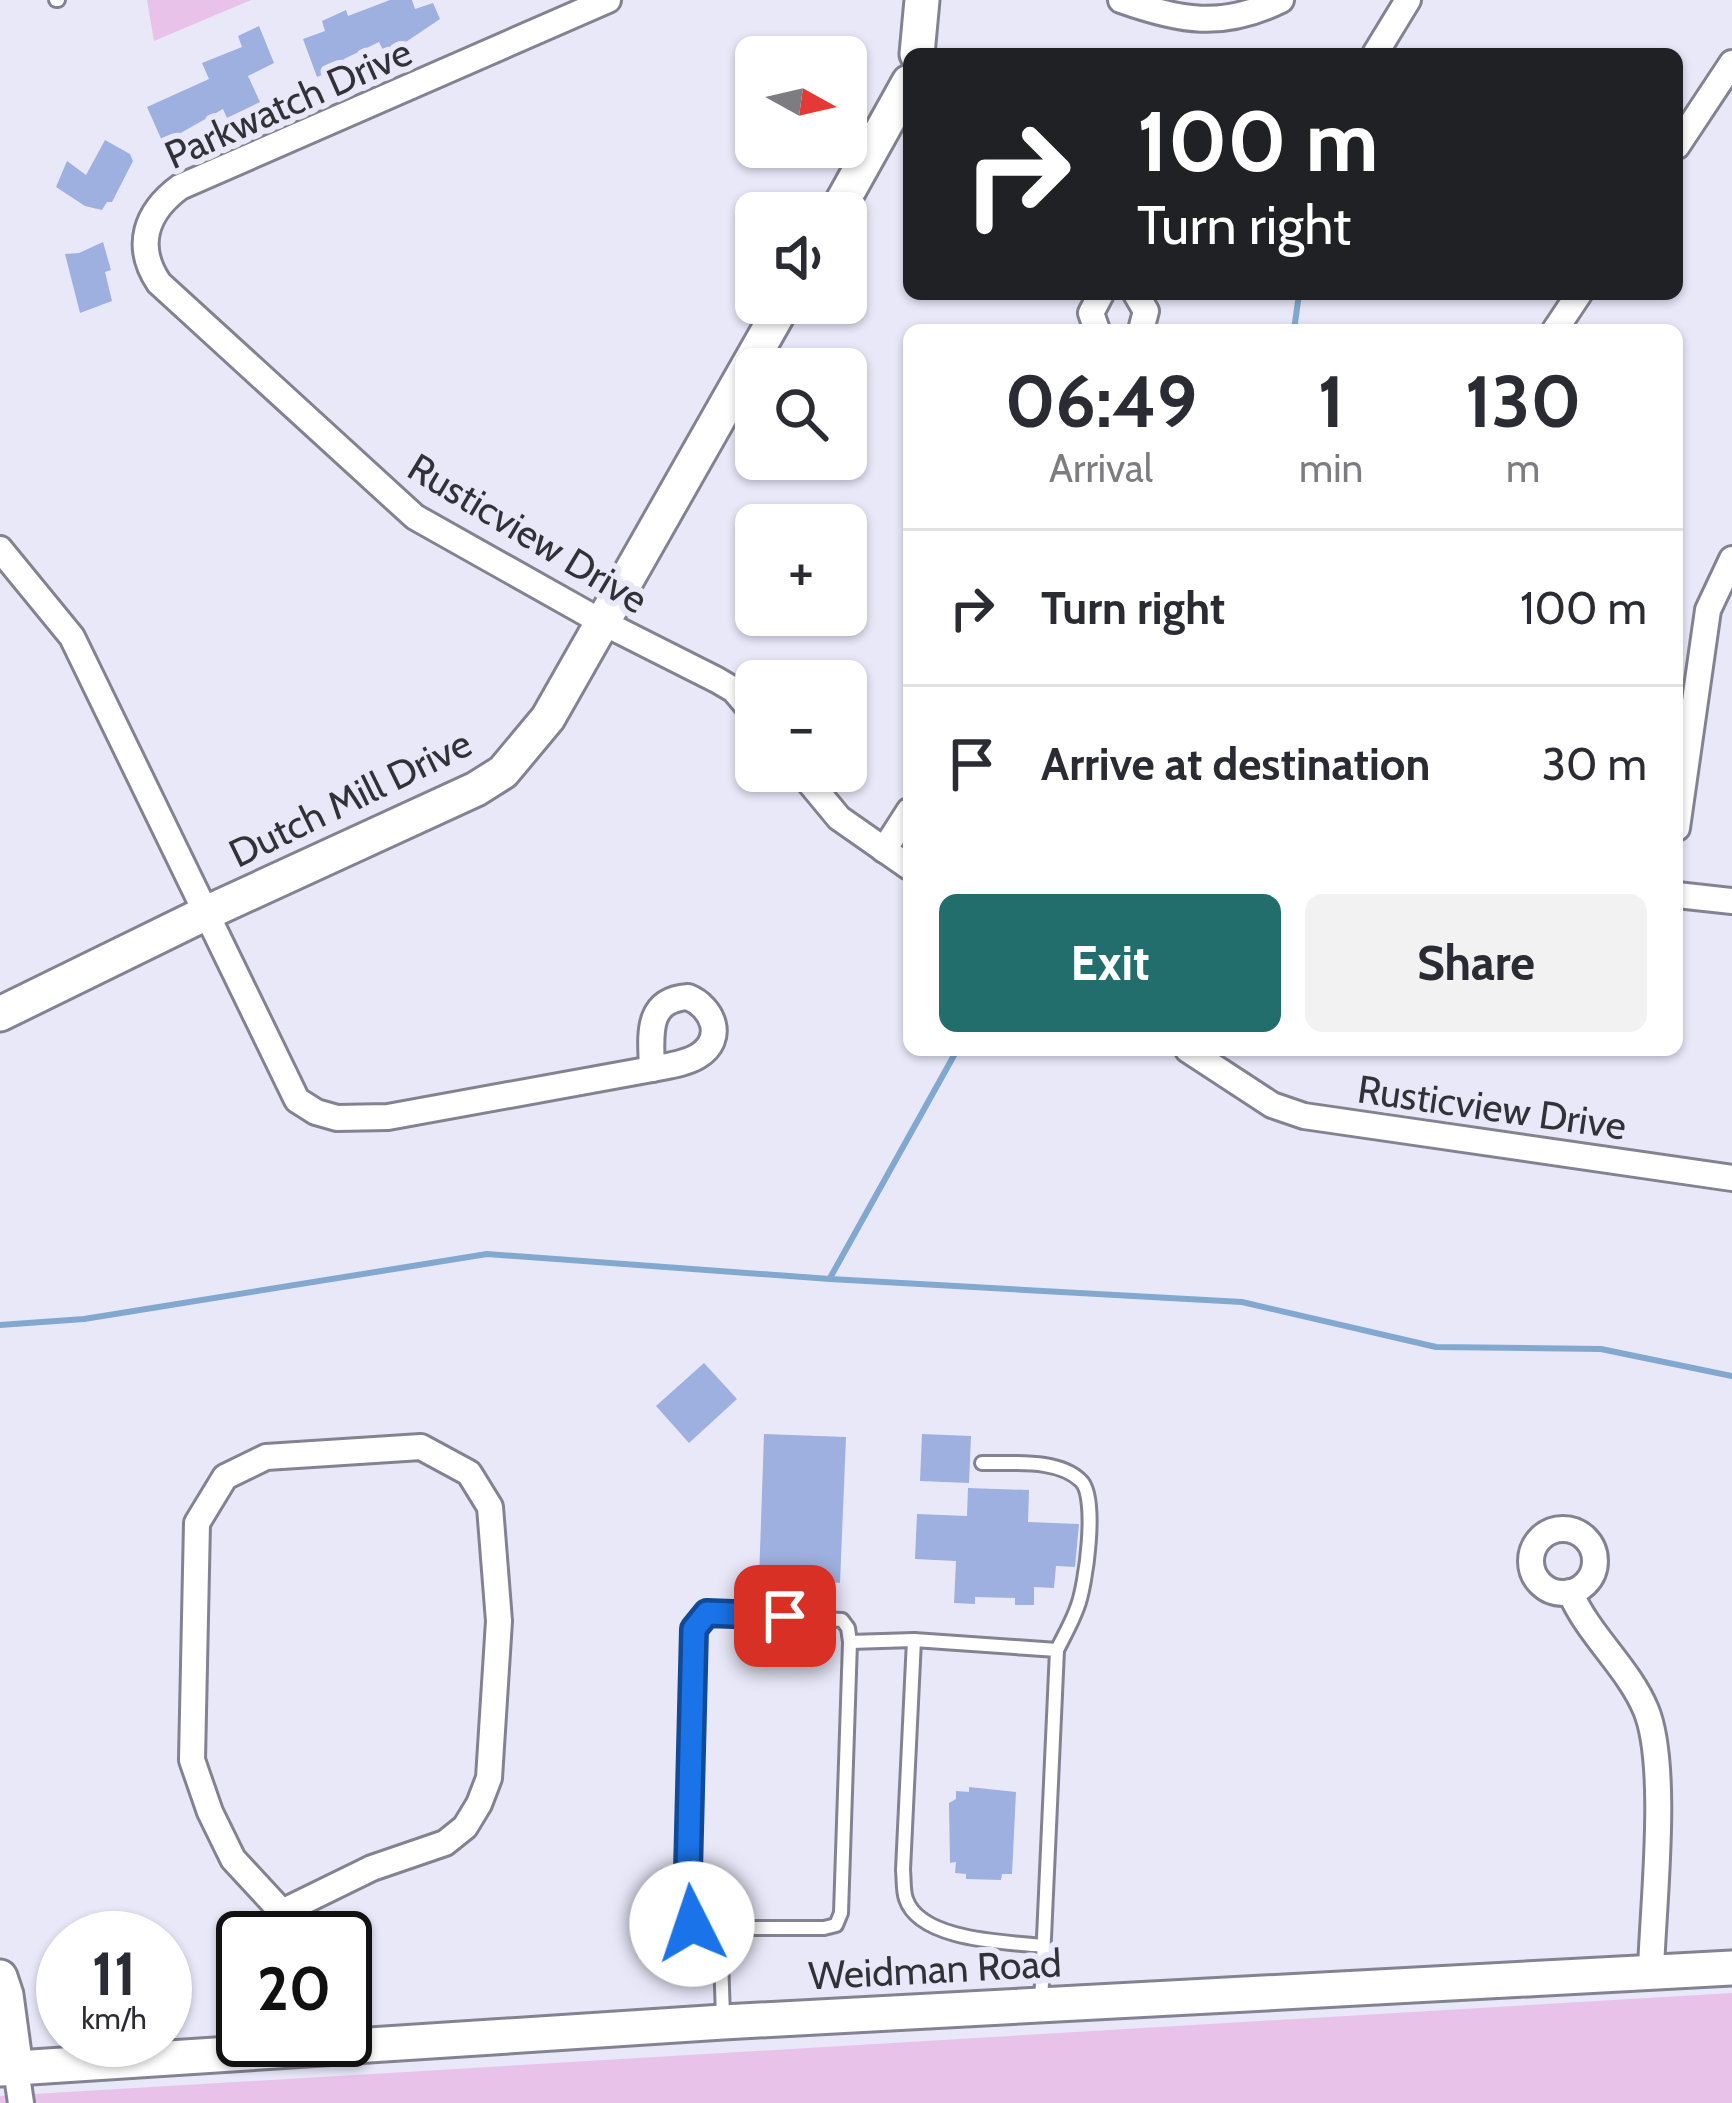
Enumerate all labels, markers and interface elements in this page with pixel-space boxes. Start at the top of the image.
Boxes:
street label: Parkwatch Drive [157,27,419,179]
north arrow [735,36,867,168]
map controls [735,36,867,792]
text: 100 m [1137,90,1379,192]
icon: right [939,96,1095,252]
button: sound [735,192,867,324]
text: Turn right [1137,192,1351,258]
button: search [735,348,867,480]
text: 06:49 [1005,358,1197,445]
text: 1 [1318,358,1344,445]
text: 130 [1465,358,1581,445]
street label: Rusticview Drive [400,443,656,623]
text: Arrival [1049,444,1153,492]
text: min [1299,444,1363,492]
text: m [1506,444,1540,492]
button: + [735,504,867,636]
icon: right [939,575,1005,641]
text: Turn right [1041,581,1225,635]
text: 100 m [1520,581,1647,635]
button: − [735,660,867,792]
street label: Dutch Mill Drive [221,719,479,877]
icon: arrive [939,731,1005,797]
text: Arrive at destination [1041,737,1430,791]
text: 30 m [1542,737,1647,791]
button: Exit [939,894,1281,1032]
button: Share [1305,894,1647,1032]
street label: Rusticview Drive [1355,1064,1629,1150]
pin [734,1565,836,1667]
icon: arrive [752,1583,818,1649]
position arrow [629,1861,755,1987]
speed limit sign: 20 [216,1911,372,2067]
text: 11 [92,1937,136,2010]
street label: Weidman Road [807,1938,1063,2000]
text: km/h [81,2000,147,2037]

